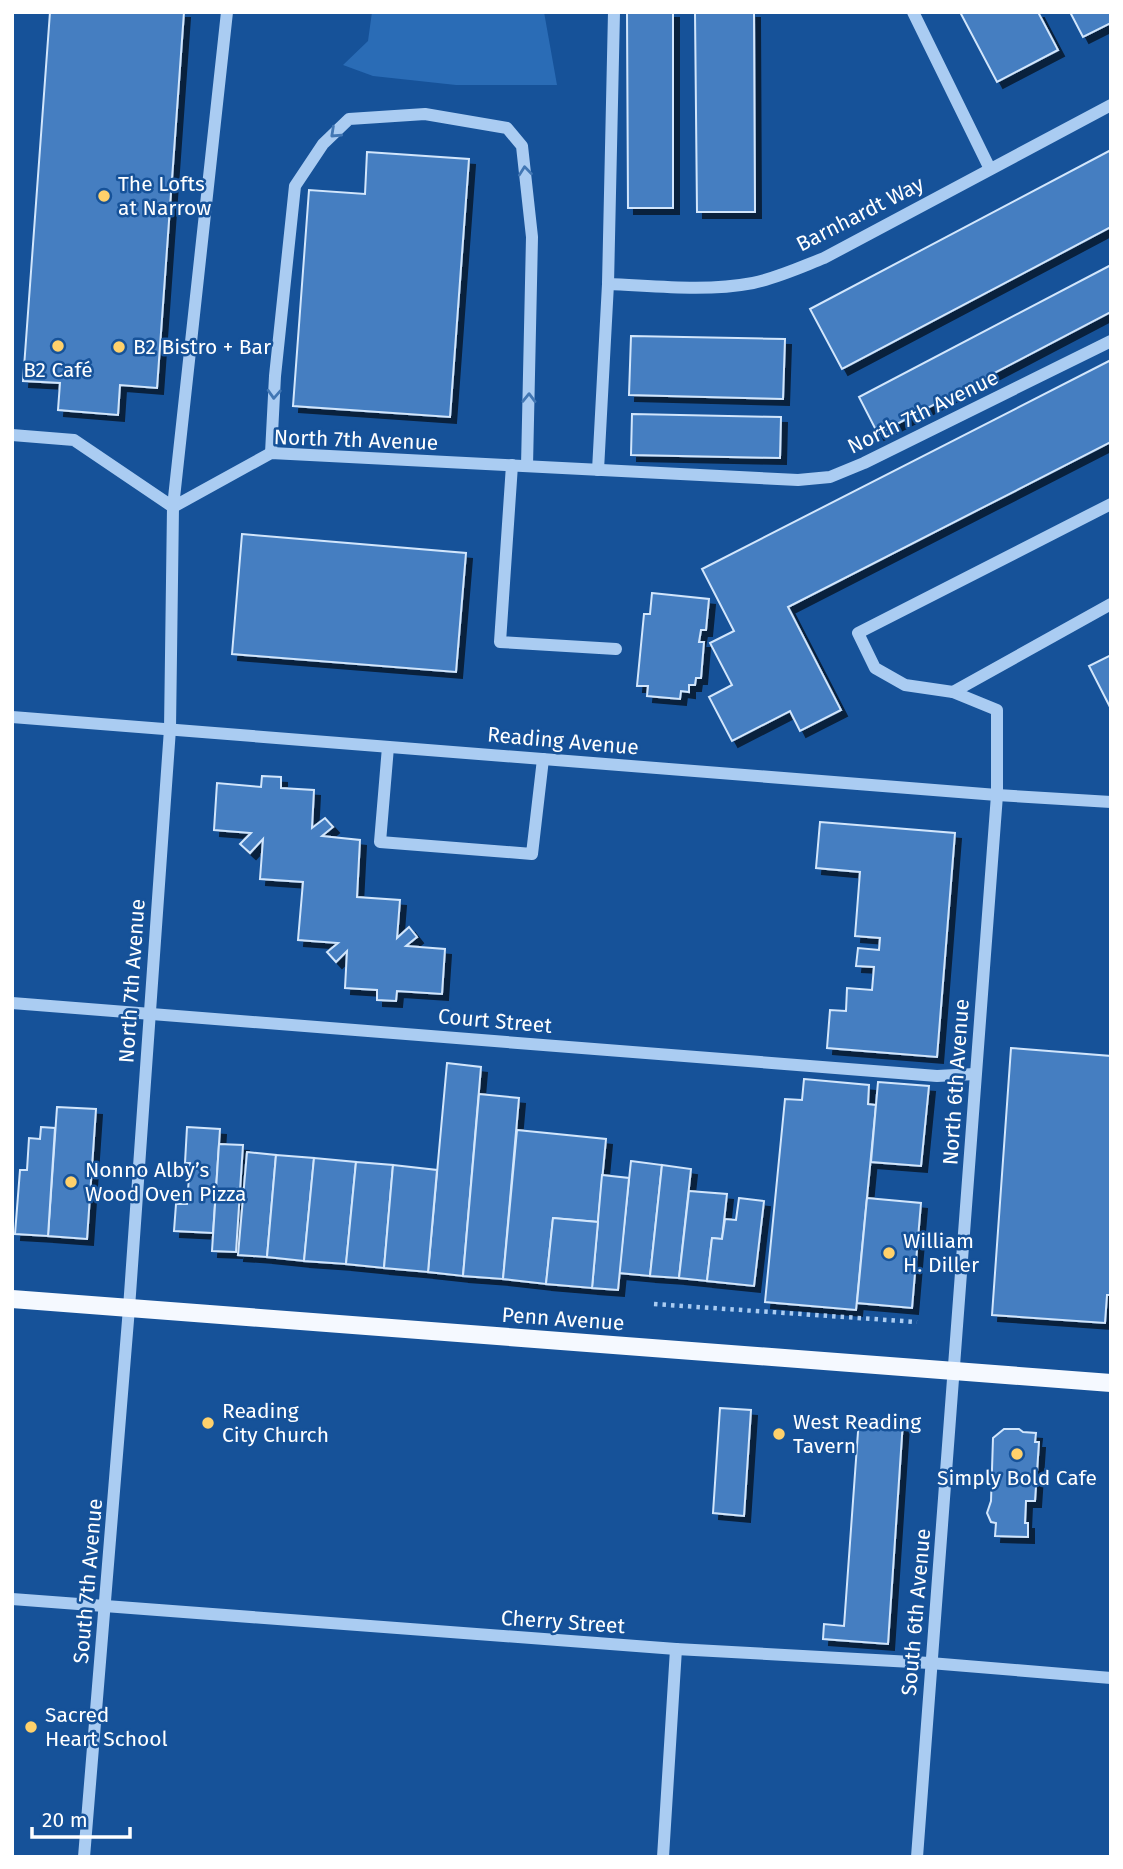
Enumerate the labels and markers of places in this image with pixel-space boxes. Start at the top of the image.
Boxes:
place label: The Lofts at Narrow [118,171,211,221]
marker: The Lofts at Narrow [96,188,112,204]
place label: B2 Bistro + Bar [133,334,271,360]
marker: B2 Café [50,338,66,354]
marker: B2 Bistro + Bar [111,339,127,355]
place label: B2 Café [23,357,93,383]
place label: Nonno Alby’s Wood Oven Pizza [85,1157,246,1207]
marker: Nonno Alby’s Wood Oven Pizza [63,1174,79,1190]
place label: William H. Diller [903,1228,979,1278]
marker: William H. Diller [881,1245,897,1261]
place label: Reading City Church [222,1398,329,1448]
place label: West Reading Tavern [793,1409,921,1459]
marker: Reading City Church [200,1415,216,1431]
marker: West Reading Tavern [771,1426,787,1442]
marker: Simply Bold Cafe [1009,1446,1025,1462]
place label: Simply Bold Cafe [937,1465,1097,1491]
place label: Sacred Heart School [45,1702,168,1752]
marker: Sacred Heart School [23,1719,39,1735]

